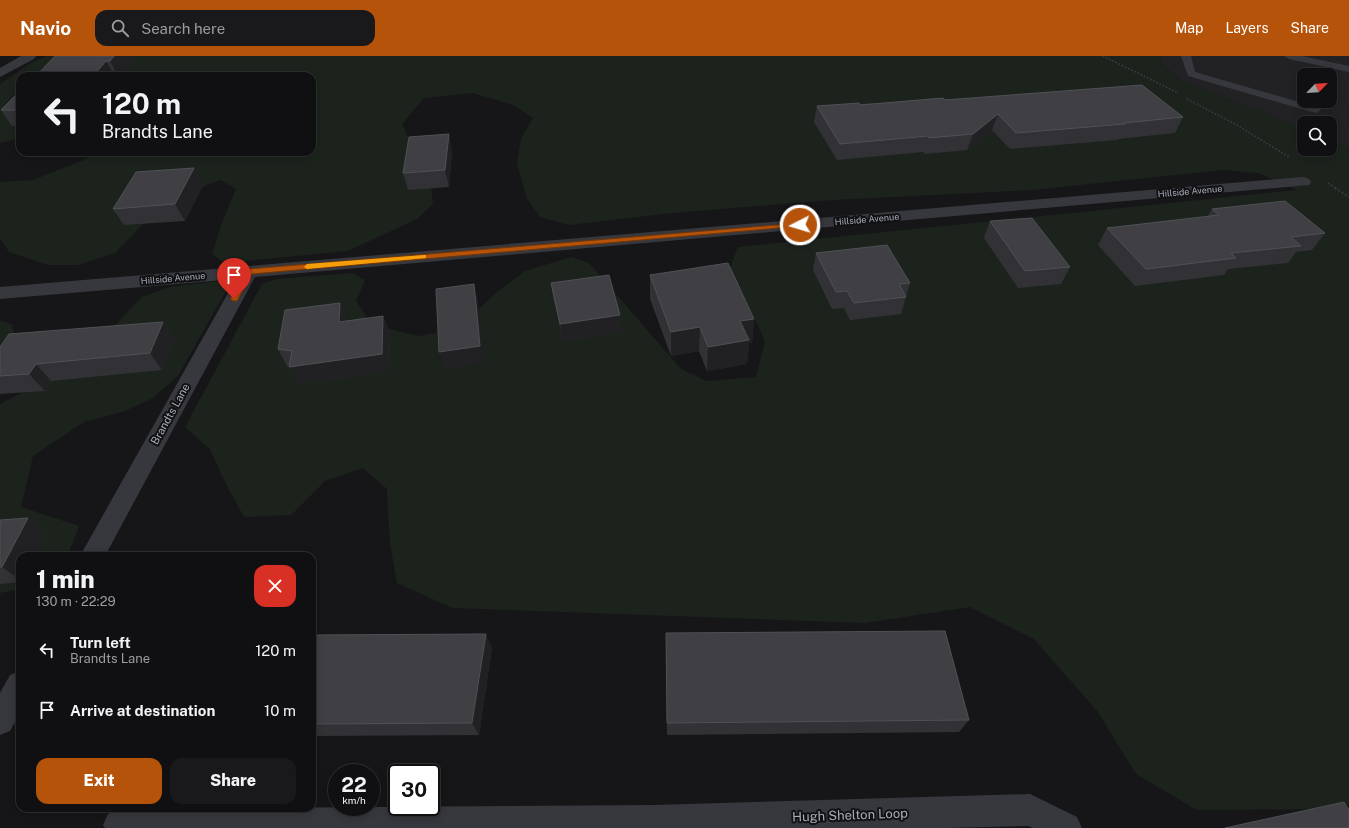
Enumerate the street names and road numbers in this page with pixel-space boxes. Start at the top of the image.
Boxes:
street label: Hillside Avenue [1157,183,1223,199]
street label: Hillside Avenue [834,211,900,227]
street label: Hillside Avenue [140,270,206,286]
street label: Brandts Lane [148,381,192,447]
street label: Hugh Shelton Loop [792,805,908,825]

